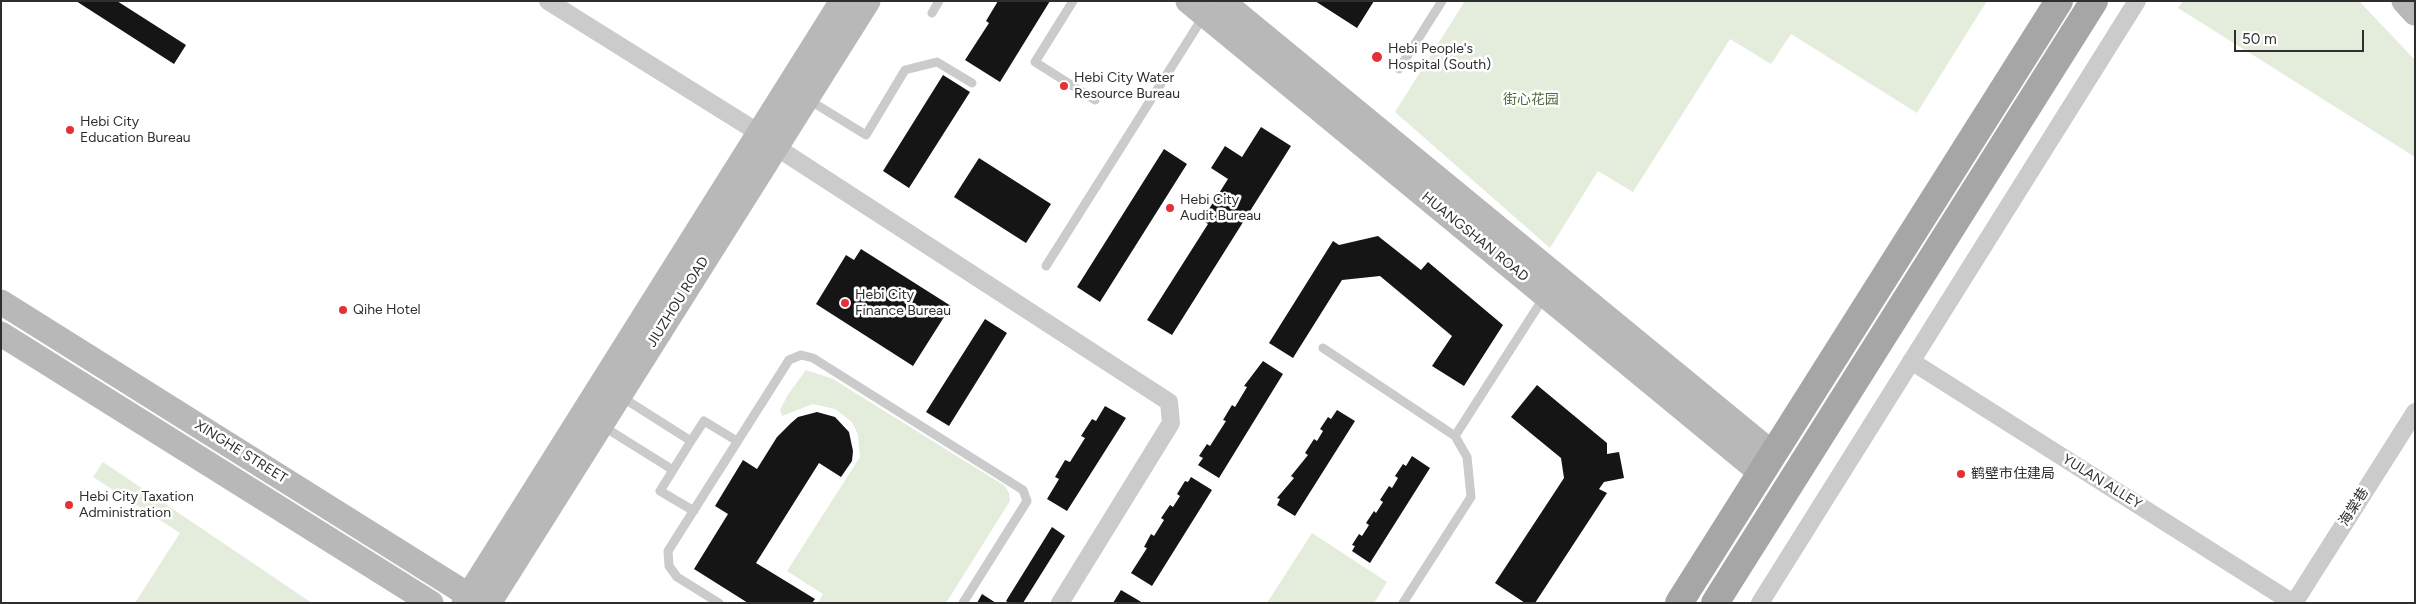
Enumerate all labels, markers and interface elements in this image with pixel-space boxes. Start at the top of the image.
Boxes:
scale bar [2236,20,2366,52]
text: 50 m [2242,30,2277,48]
place label: Hebi People's Hospital (South) [1388,41,1491,74]
marker: Hebi People's Hospital (South) [1370,50,1384,64]
place label: Hebi City Water Resource Bureau [1074,70,1180,102]
marker: Hebi City Water Resource Bureau [1058,80,1070,92]
park label: 街心花园 [1503,92,1559,108]
place label: Hebi City Education Bureau [80,114,191,146]
marker: Hebi City Education Bureau [64,124,76,136]
street label: HUANGSHAN ROAD [1418,189,1532,285]
place label: Hebi City Audit Bureau [1180,192,1261,224]
marker: Hebi City Audit Bureau [1164,202,1176,214]
street label: JIUZHOU ROAD [643,254,713,350]
place label: Hebi City Finance Bureau [855,287,951,320]
marker: Hebi City Finance Bureau [839,297,851,309]
place label: Qihe Hotel [353,302,421,318]
marker: Qihe Hotel [337,304,349,316]
street label: XINGHE STREET [192,417,290,487]
street label: YULAN ALLEY [2059,451,2145,513]
place label: 鹤壁市住建局 [1971,466,2055,482]
marker: 鹤壁市住建局 [1955,468,1967,480]
street label: 海棠巷 [2336,485,2372,529]
place label: Hebi City Taxation Administration [79,489,194,522]
marker: Hebi City Taxation Administration [63,499,75,511]

